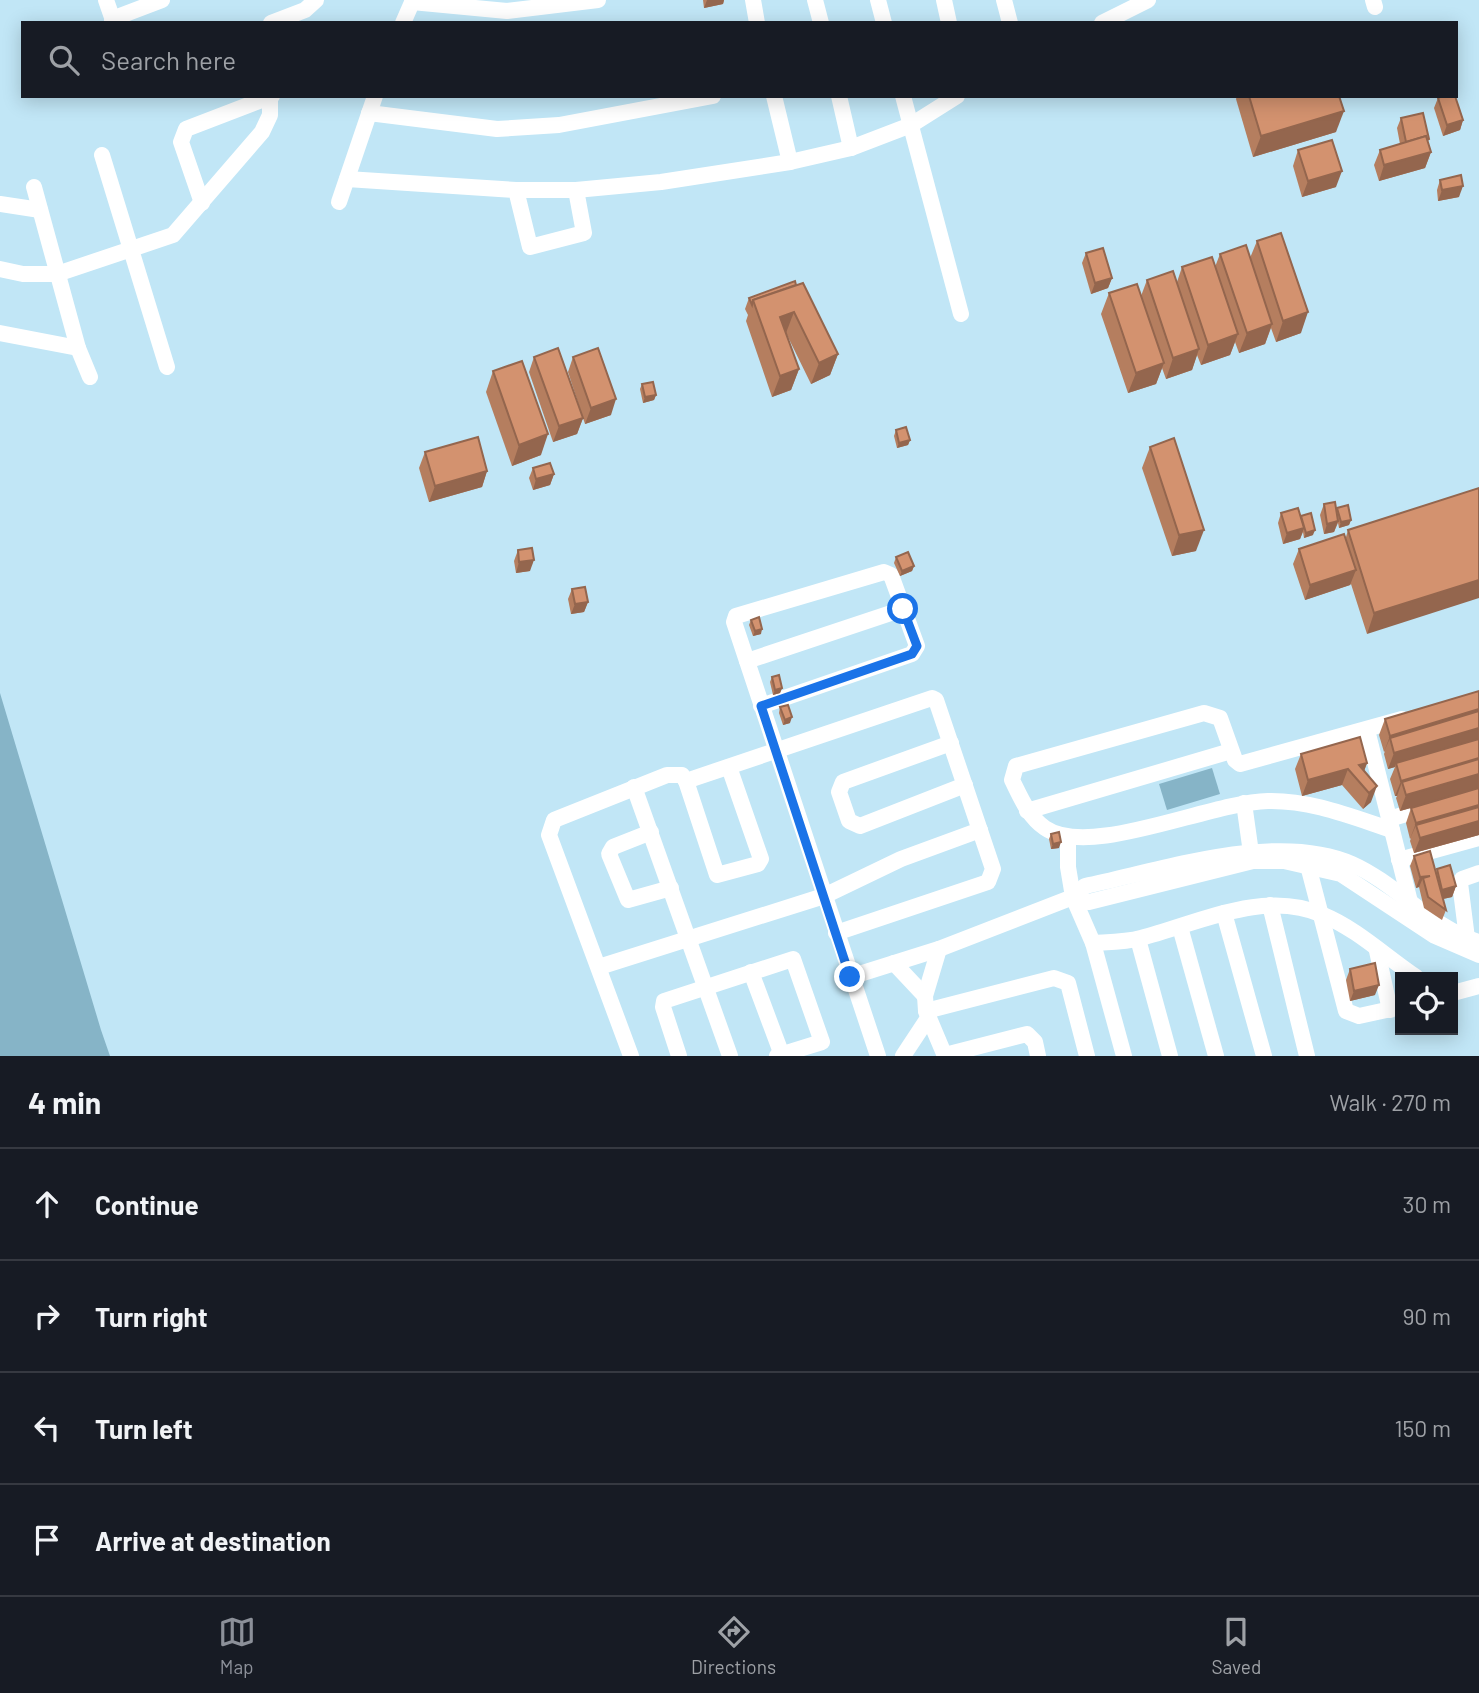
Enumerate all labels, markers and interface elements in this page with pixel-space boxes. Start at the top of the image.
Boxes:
search box [21,21,1458,98]
icon: search [45,41,83,79]
text: Search here [101,44,236,75]
route start [887,593,918,624]
route end [834,961,865,992]
map controls [1395,972,1458,1035]
button: locate [1395,972,1458,1035]
text: 4 min [28,1084,101,1120]
text: Walk · 270 m [1329,1088,1451,1116]
icon: ahead [28,1185,66,1223]
text: Continue [95,1189,199,1220]
text: 30 m [1403,1190,1451,1218]
icon: right [28,1297,66,1335]
text: Turn right [95,1301,208,1332]
text: 90 m [1402,1302,1451,1330]
icon: left [28,1409,66,1447]
text: Turn left [95,1413,193,1444]
text: 150 m [1395,1414,1451,1442]
icon: arrive [28,1521,66,1559]
text: Arrive at destination [95,1525,331,1556]
tab: Map [218,1613,256,1678]
tab: Directions [691,1613,776,1678]
tab: Saved [1211,1613,1261,1678]

